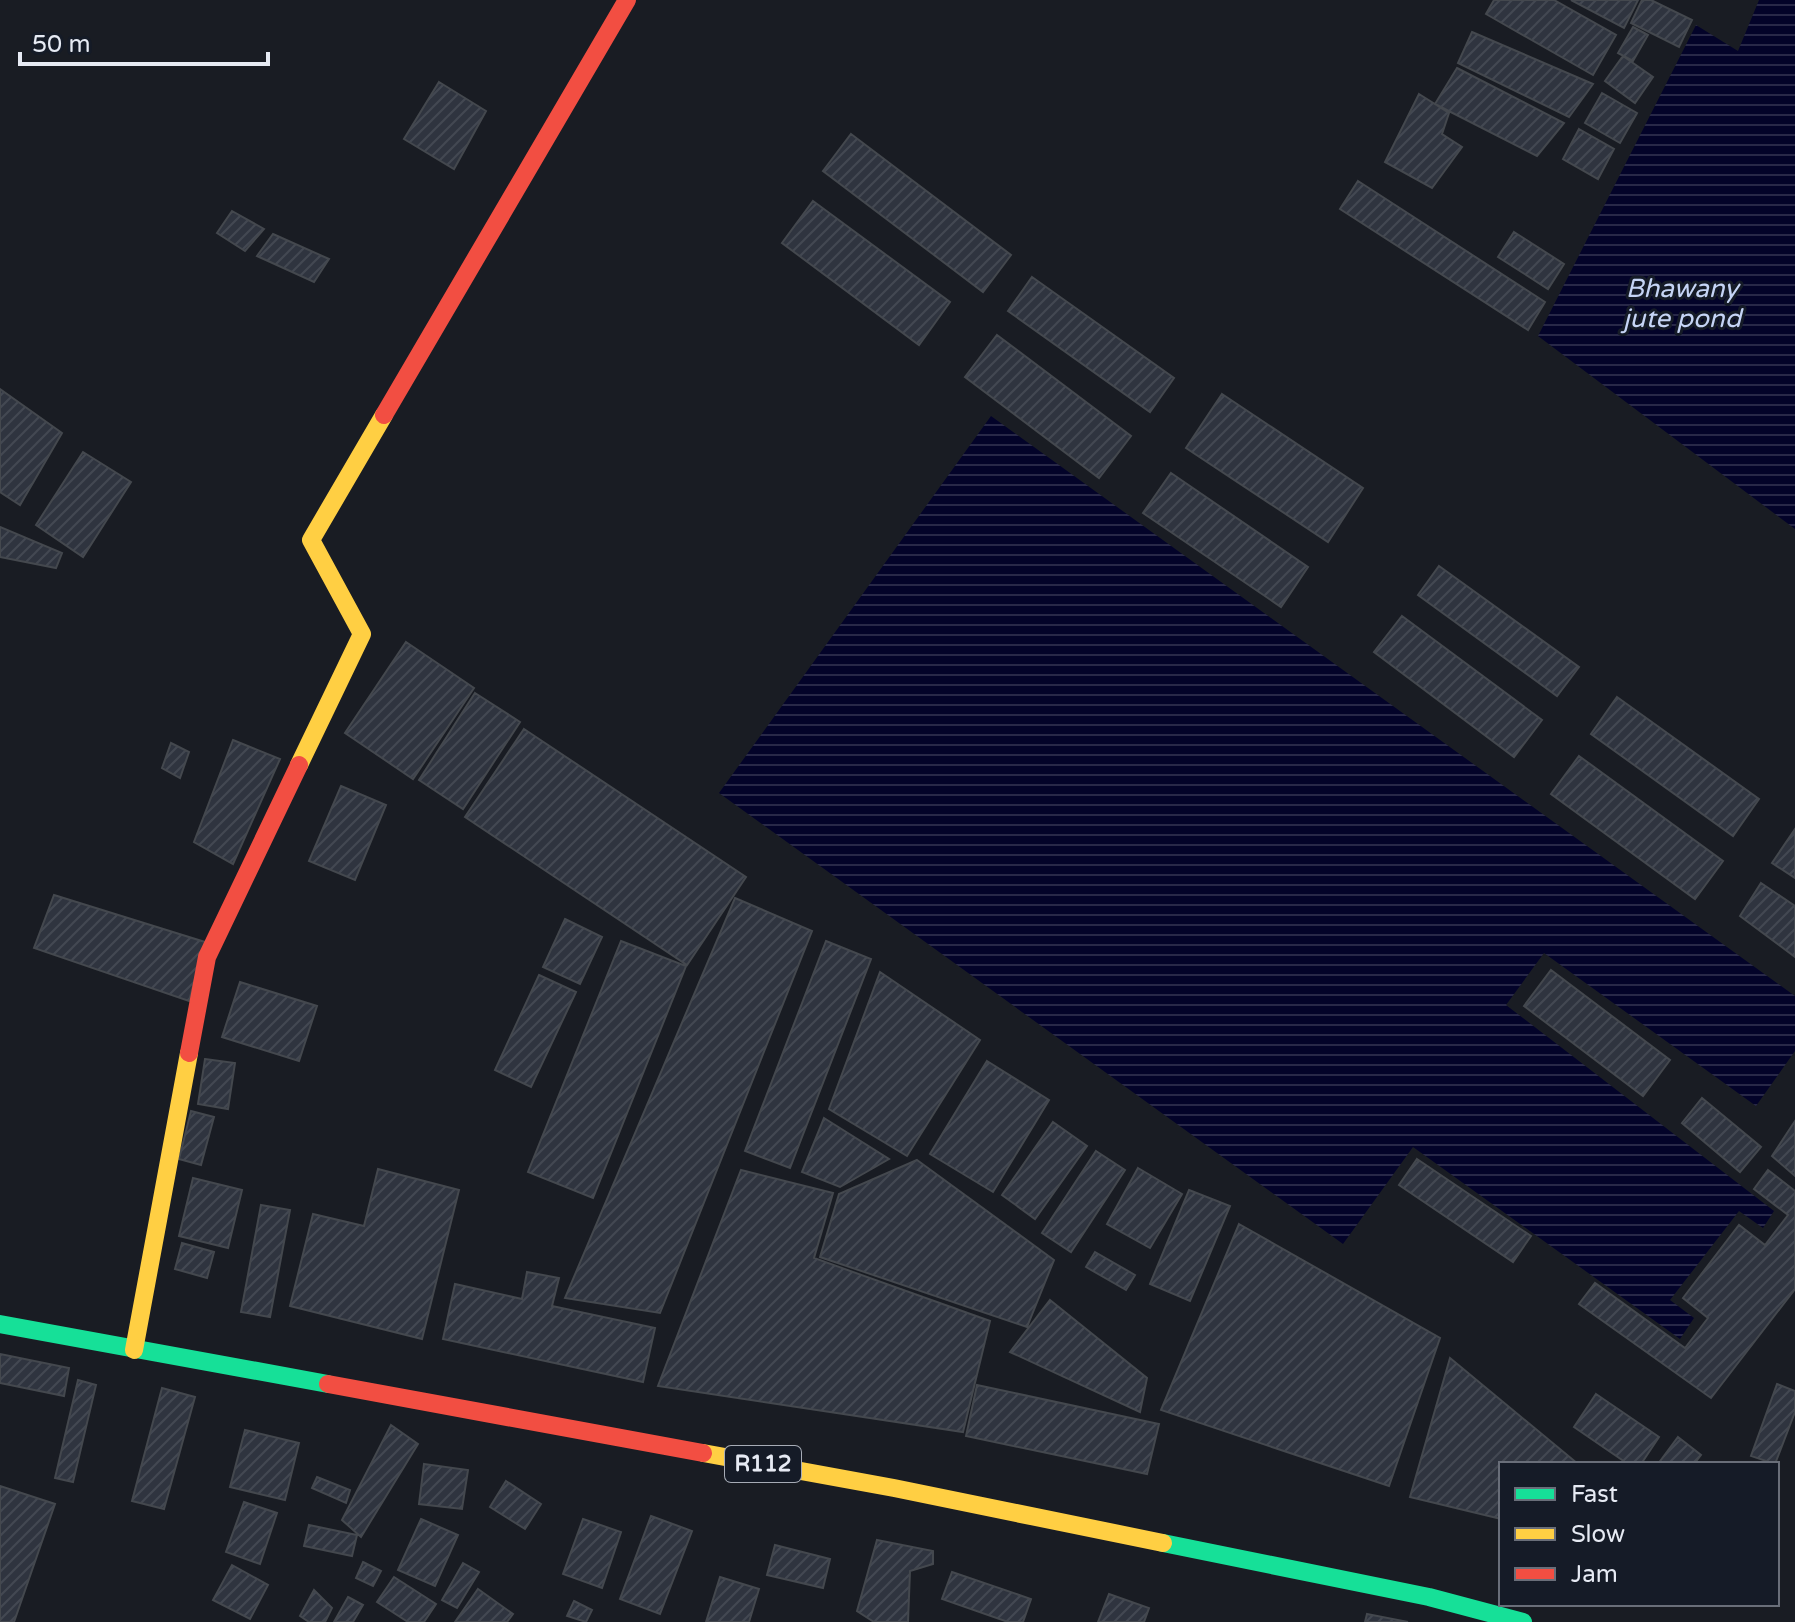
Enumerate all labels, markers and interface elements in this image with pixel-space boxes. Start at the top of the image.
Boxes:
scale bar [20,16,268,66]
text: 50 m [32,30,90,59]
water label: Bhawany jute pond [1620,273,1744,334]
road number: R112 [725,1446,801,1482]
legend [1499,1462,1779,1606]
text: Fast [1571,1480,1618,1509]
text: Slow [1571,1520,1625,1549]
text: Jam [1571,1560,1618,1589]

